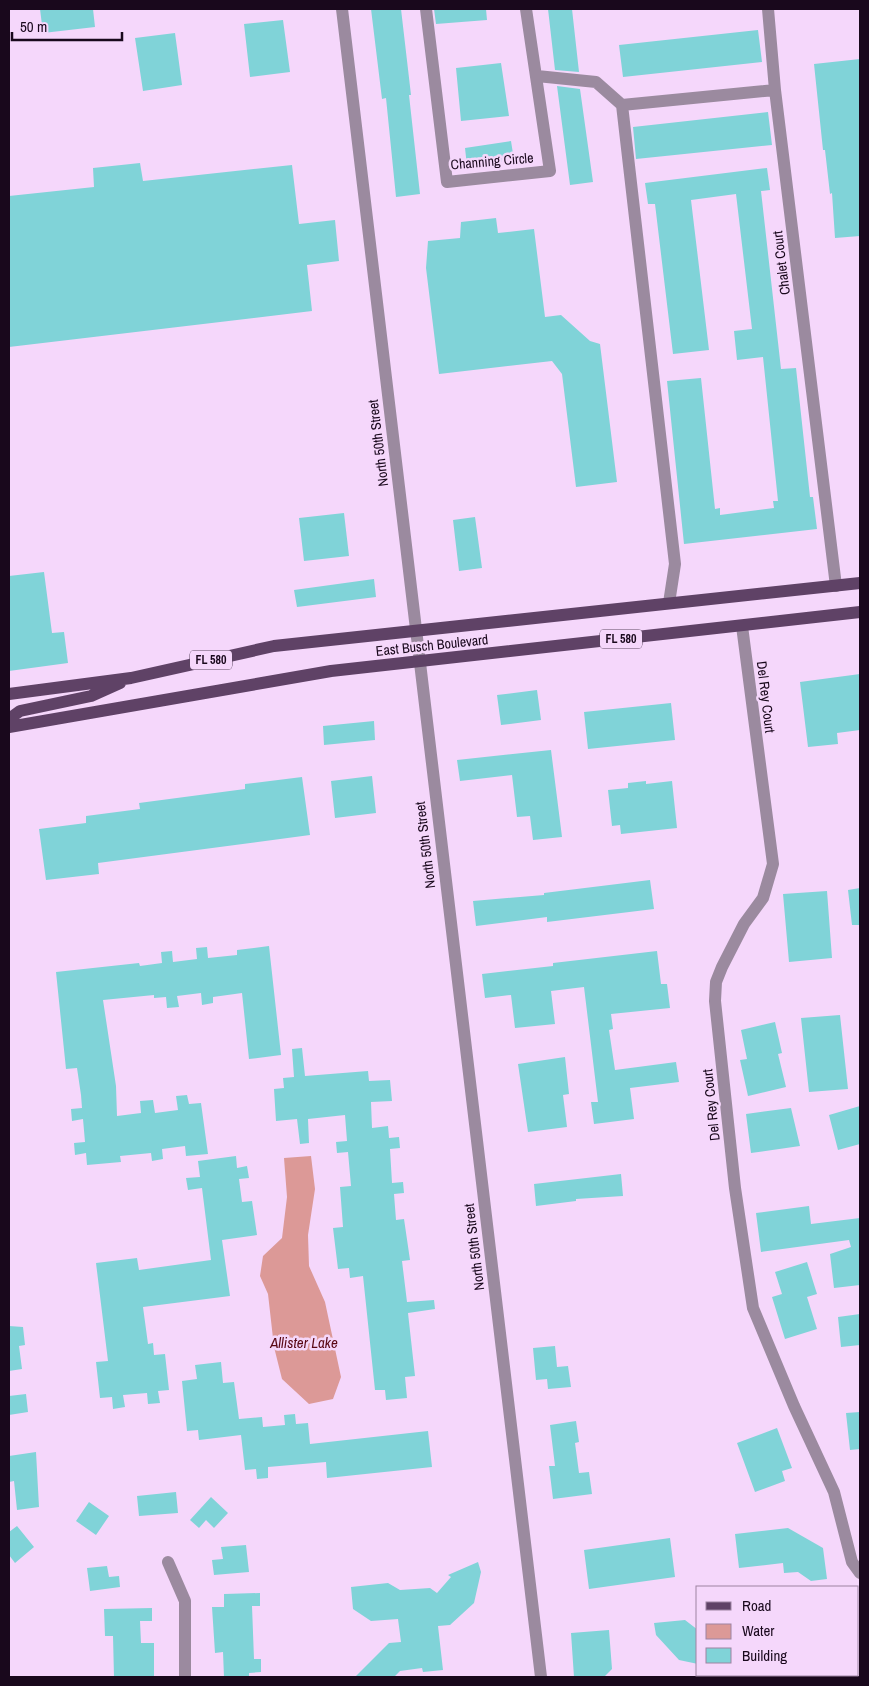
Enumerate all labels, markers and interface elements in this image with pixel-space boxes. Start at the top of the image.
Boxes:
scale bar [12,10,122,42]
text: 50 m [20,16,47,37]
street label: Channing Circle [450,148,534,174]
street label: Chalet Court [768,230,794,296]
street label: North 50th Street [364,399,392,487]
street label: East Busch Boulevard [375,630,489,660]
road number: FL 580 [600,630,642,648]
road number: FL 580 [190,650,232,670]
street label: Del Rey Court [753,660,779,734]
street label: North 50th Street [411,801,439,889]
street label: Del Rey Court [698,1068,724,1142]
street label: North 50th Street [460,1203,488,1291]
water label: Allister Lake [269,1332,338,1353]
legend [696,1586,859,1676]
text: Road [742,1595,771,1616]
text: Water [742,1620,774,1641]
text: Building [742,1645,787,1666]

